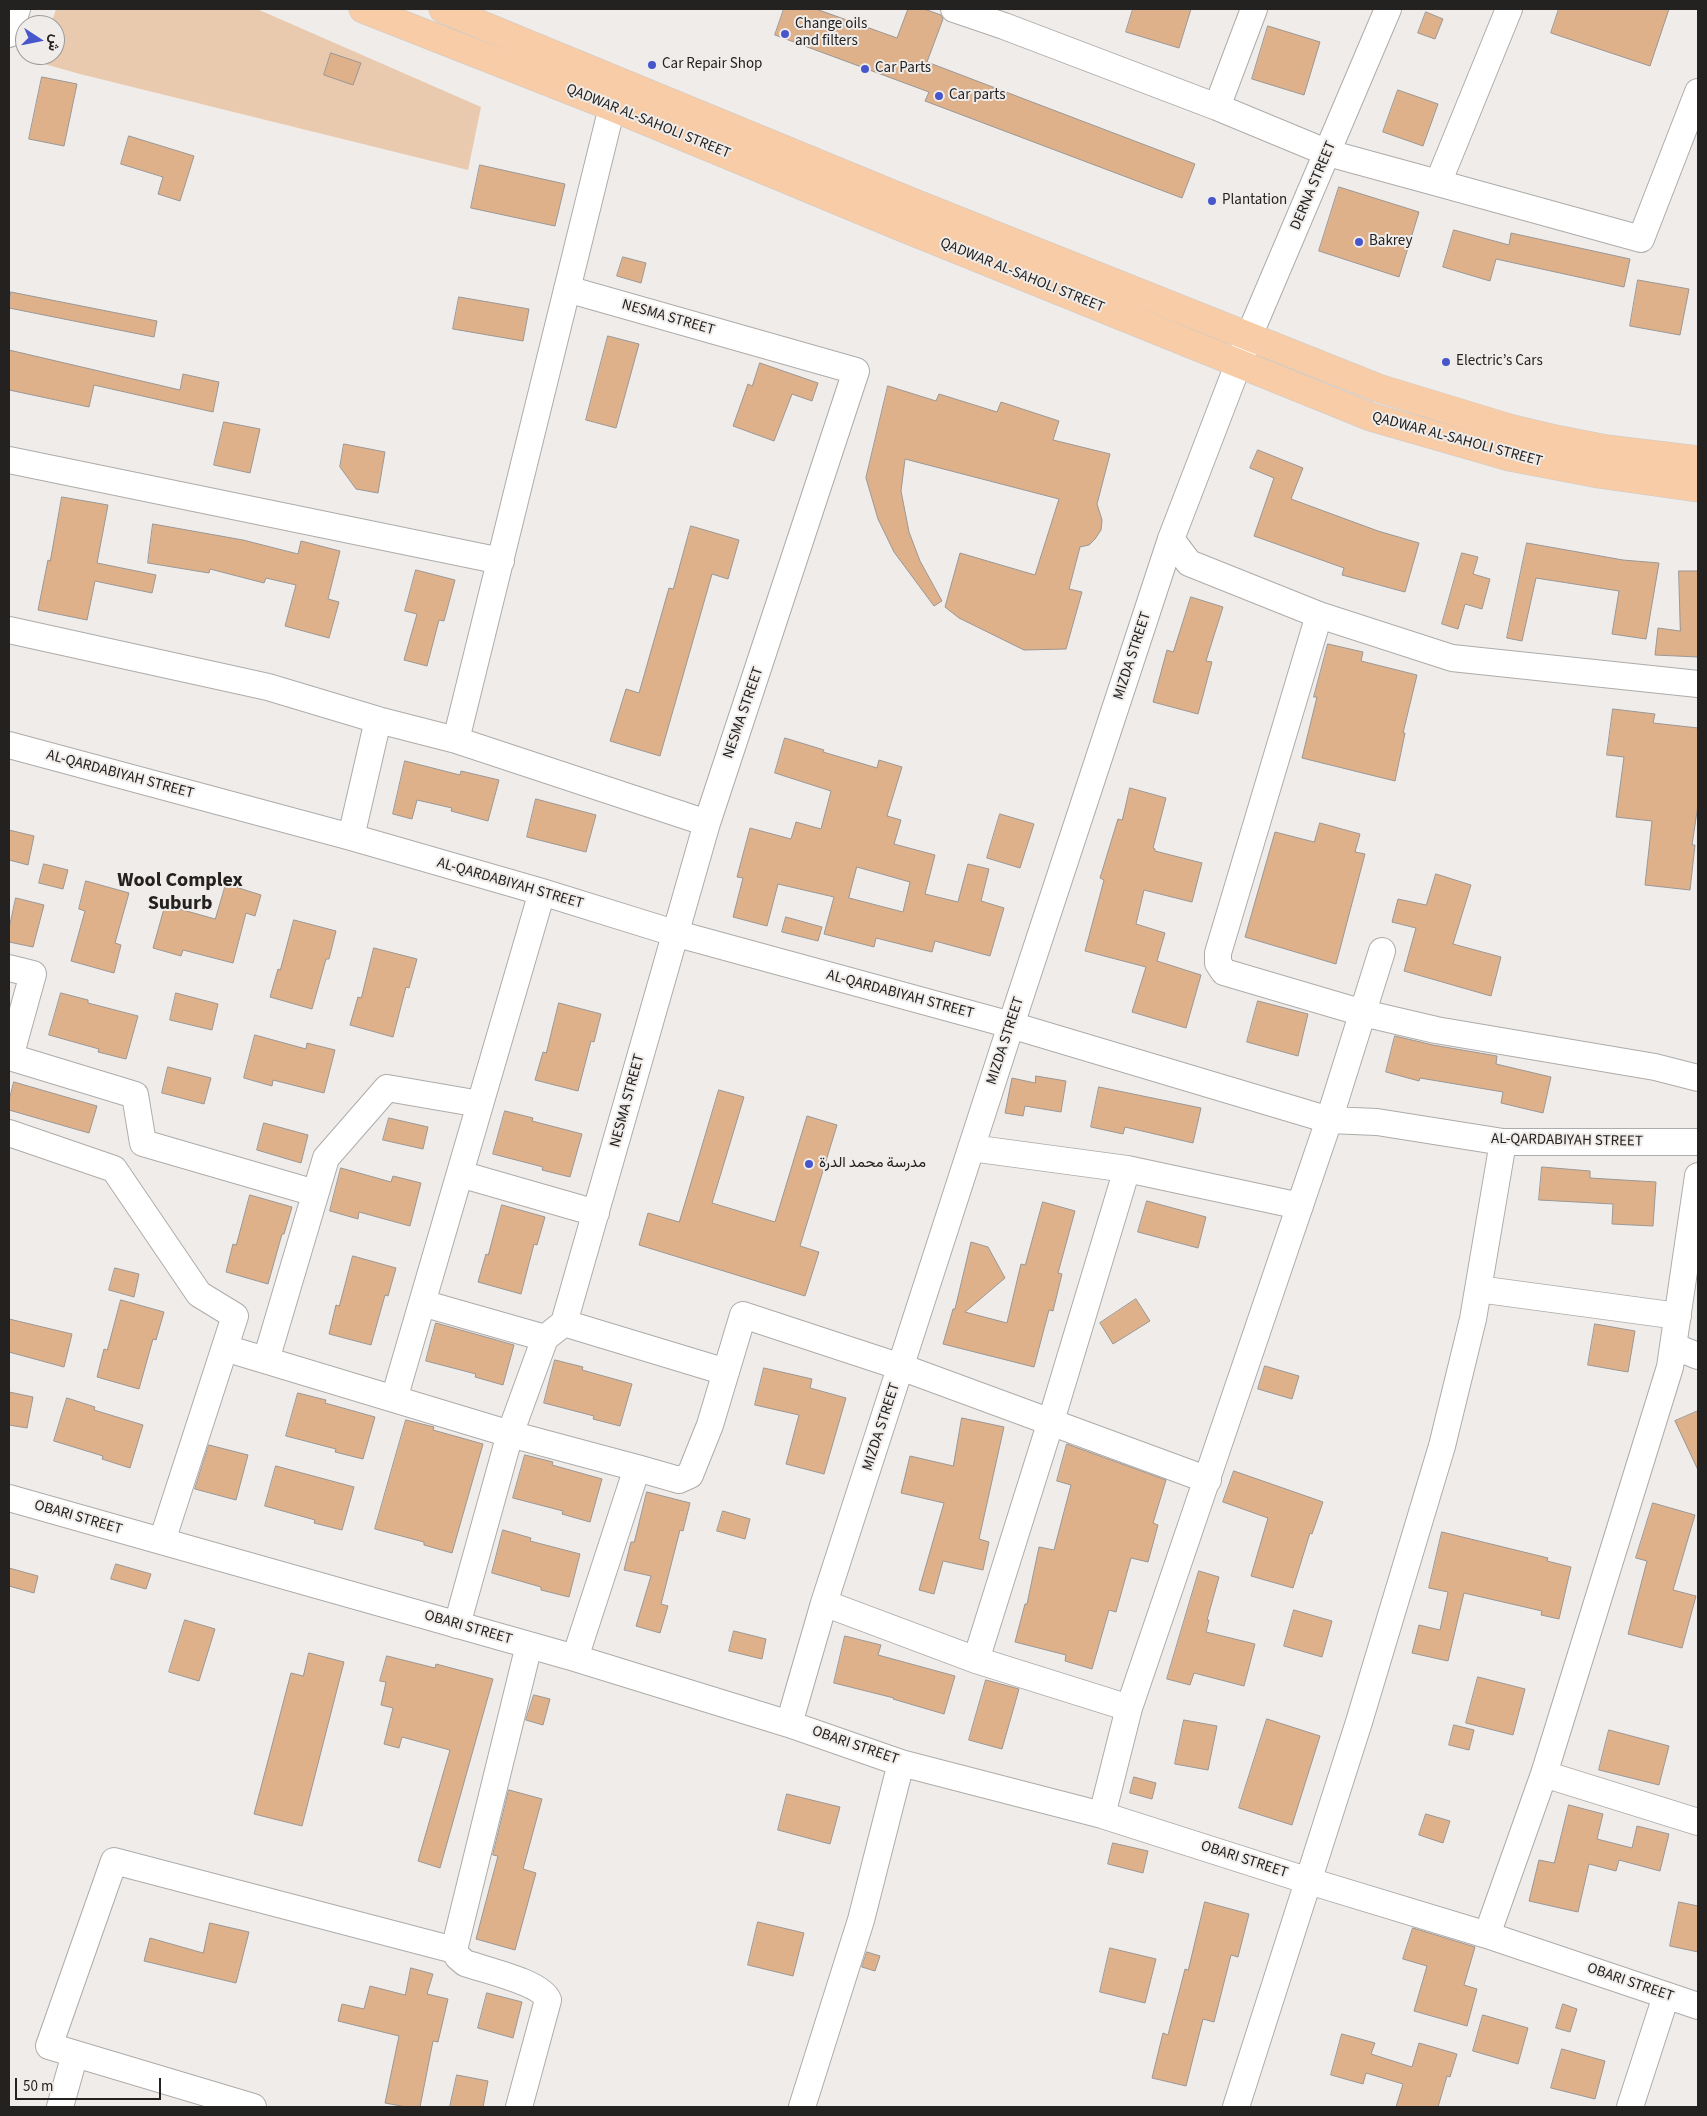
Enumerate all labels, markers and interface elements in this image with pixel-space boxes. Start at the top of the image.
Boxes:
north arrow [15,15,65,65]
place label: Change oils and filters [795,16,867,51]
marker: Change oils and filters [779,28,791,40]
text: ش [42,32,65,53]
place label: Car Repair Shop [662,56,762,74]
marker: Car Repair Shop [646,59,658,71]
place label: Car Parts [875,60,931,78]
marker: Car Parts [859,63,871,75]
street label: QADWAR AL-SAHOLI STREET [563,81,733,163]
place label: Car parts [949,87,1005,105]
marker: Car parts [933,90,945,102]
street label: DERNA STREET [1287,139,1341,233]
place label: Plantation [1222,192,1287,210]
marker: Plantation [1206,195,1218,207]
place label: Bakrey [1369,233,1412,251]
street label: QADWAR AL-SAHOLI STREET [937,235,1107,317]
marker: Bakrey [1353,236,1365,248]
street label: NESMA STREET [619,296,717,340]
place label: Electric’s Cars [1456,353,1543,371]
marker: Electric’s Cars [1440,356,1452,368]
street label: QADWAR AL-SAHOLI STREET [1370,409,1544,471]
street label: MIZDA STREET [1110,610,1156,702]
street label: NESMA STREET [720,665,768,761]
street label: AL-QARDABIYAH STREET [44,747,196,803]
street label: AL-QARDABIYAH STREET [435,854,585,914]
district label: Wool Complex Suburb [117,870,243,917]
street label: AL-QARDABIYAH STREET [824,967,976,1023]
street label: MIZDA STREET [983,995,1029,1087]
street label: NESMA STREET [607,1052,649,1150]
street label: AL-QARDABIYAH STREET [1491,1131,1643,1151]
place label: مدرسة محمد الدرة [819,1155,926,1173]
marker: مدرسة محمد الدرة [803,1158,815,1170]
street label: MIZDA STREET [859,1381,905,1473]
street label: OBARI STREET [32,1497,124,1539]
street label: OBARI STREET [422,1607,514,1649]
street label: OBARI STREET [809,1723,901,1769]
street label: OBARI STREET [1198,1837,1290,1883]
street label: OBARI STREET [1584,1960,1676,2006]
scale bar [18,2068,164,2100]
text: 50 m [23,2076,53,2097]

